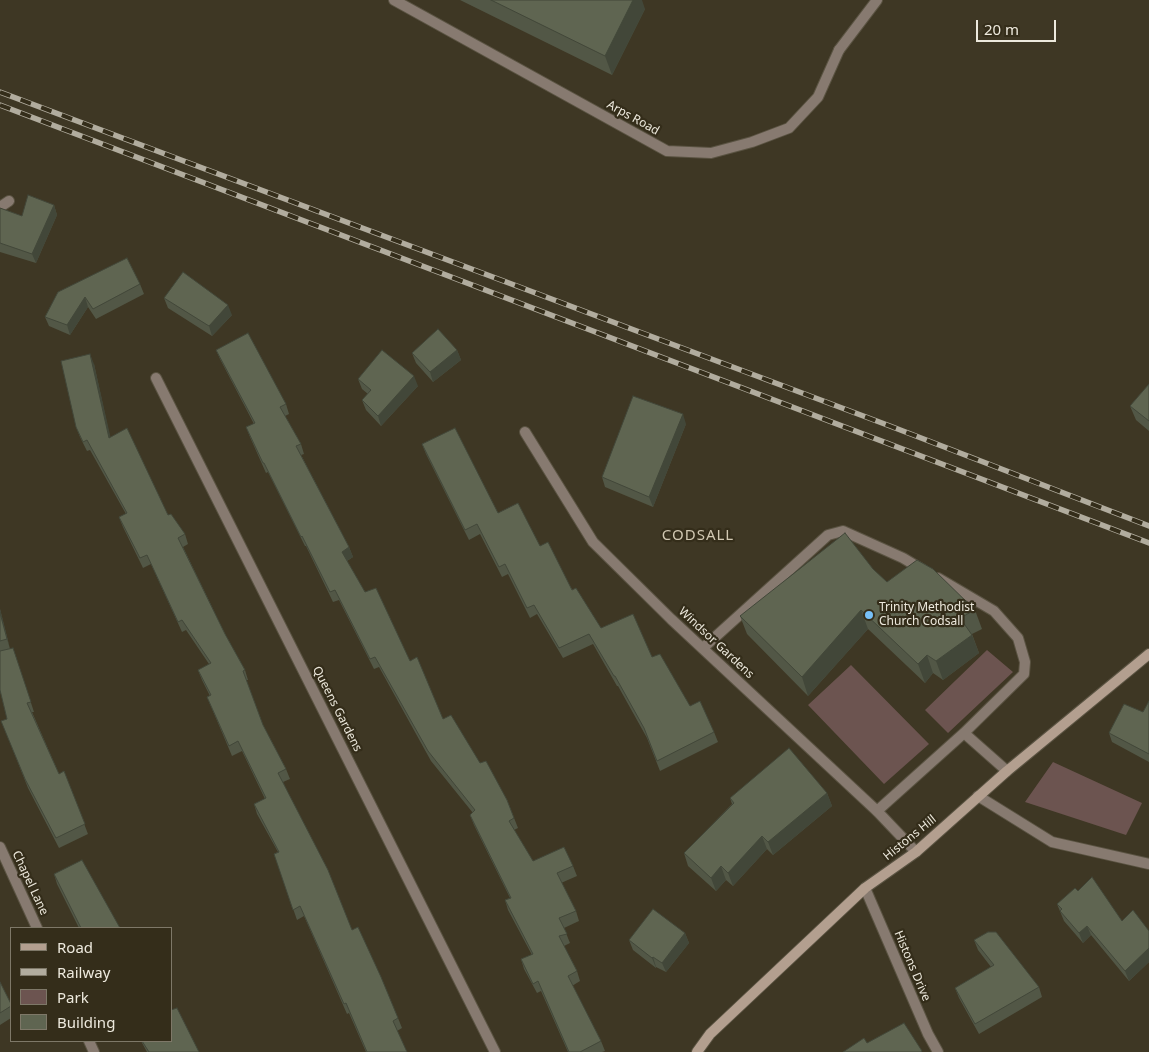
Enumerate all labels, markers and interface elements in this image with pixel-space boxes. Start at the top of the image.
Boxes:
scale bar [979,10,1059,42]
text: 20 m [984,19,1019,39]
street label: Arps Road [604,98,662,138]
district label: CODSALL [661,527,735,545]
place label: Trinity Methodist Church Codsall [879,601,974,629]
street label: Windsor Gardens [675,604,757,682]
marker: Trinity Methodist Church Codsall [863,609,875,621]
street label: Queens Gardens [309,664,365,754]
street label: Histons Hill [881,812,939,864]
street label: Chapel Lane [9,849,51,917]
legend [10,927,172,1042]
street label: Histons Drive [891,929,933,1003]
text: Road [57,937,93,957]
text: Railway [57,962,110,982]
text: Park [57,987,89,1007]
text: Building [57,1012,115,1032]

